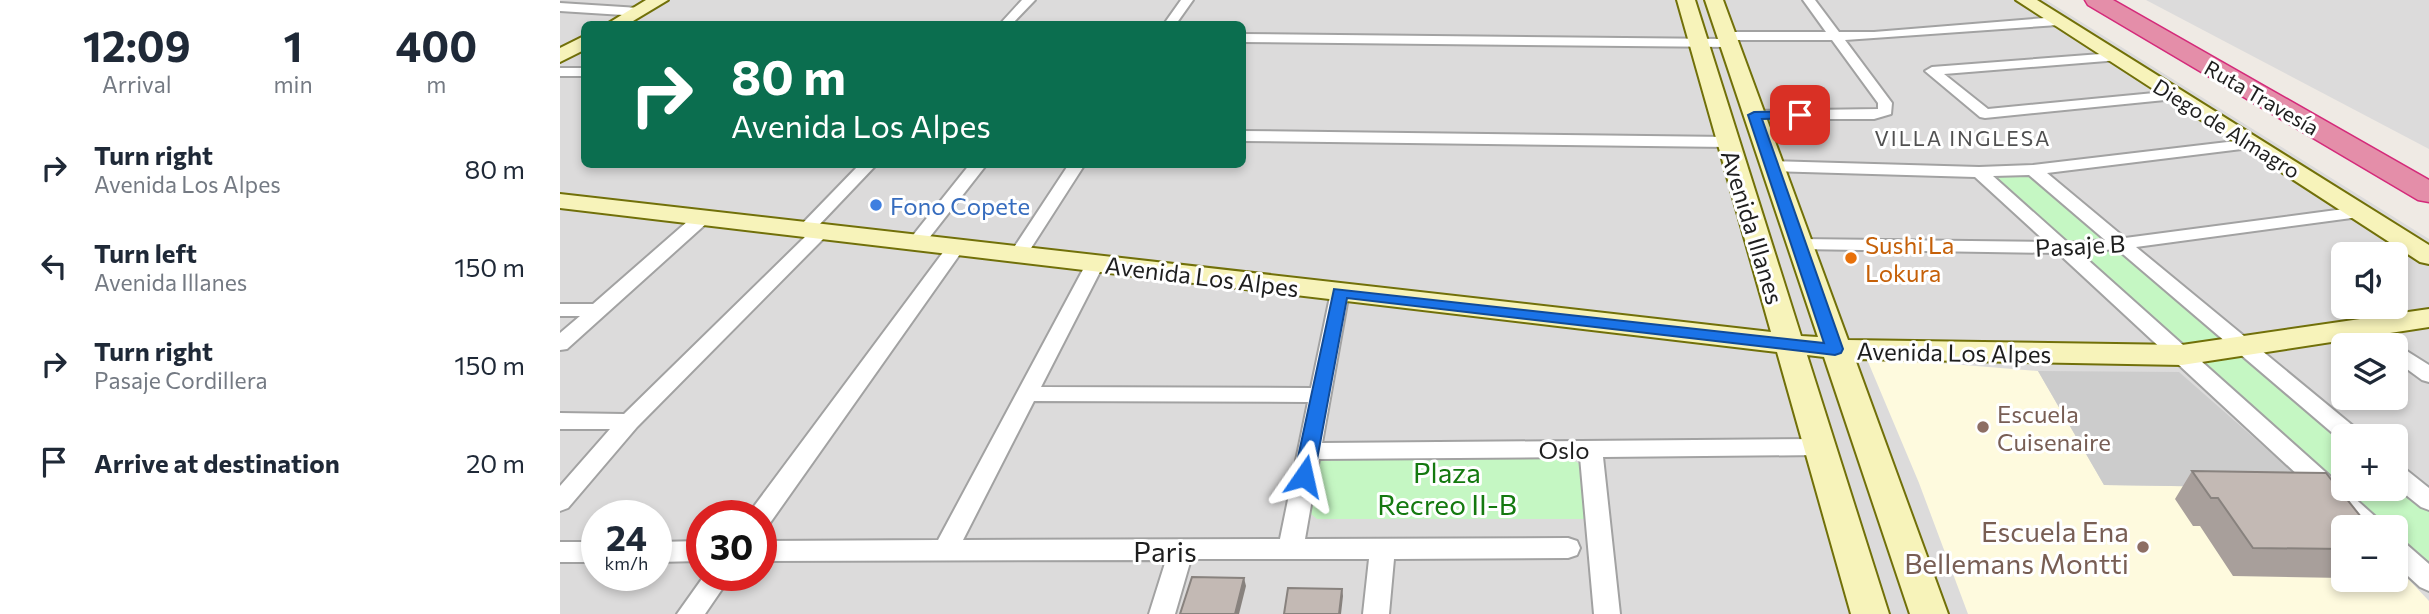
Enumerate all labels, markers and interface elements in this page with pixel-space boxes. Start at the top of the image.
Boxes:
text: 12:09 [83,19,191,71]
text: 1 [284,19,303,71]
text: 400 [396,19,477,71]
text: 80 m [731,45,846,105]
icon: right [616,49,707,140]
street label: Ruta Travesía [2201,54,2323,140]
text: Arrival [102,70,172,98]
text: min [274,70,313,98]
text: m [426,70,446,98]
street label: Diego de Almagro [2149,73,2305,183]
pin [1770,85,1830,145]
icon: arrive [1781,96,1819,134]
text: Avenida Los Alpes [731,105,991,145]
district label: VILLA INGLESA [1874,125,2052,150]
text: Turn right [94,139,213,170]
street label: Avenida Illanes [1716,146,1790,308]
icon: right [35,149,73,187]
text: 80 m [465,153,525,184]
text: Avenida Los Alpes [94,170,281,198]
place label: Fono Copete [890,191,1030,220]
marker: Fono Copete [868,197,884,213]
street label: Pasaje B [2034,228,2126,262]
place label: Sushi La Lokura [1865,230,1954,287]
text: Turn left [94,237,197,268]
map controls [2331,242,2408,592]
button: sound [2331,242,2408,319]
icon: left [35,247,73,285]
street label: Avenida Los Alpes [1103,250,1301,302]
marker: Sushi La Lokura [1843,250,1859,266]
text: 150 m [454,251,525,282]
text: Avenida Illanes [94,268,247,296]
button: layers [2331,333,2408,410]
text: Turn right [94,335,213,366]
street label: Avenida Los Alpes [1856,336,2052,368]
icon: right [35,345,73,383]
text: 150 m [454,349,525,380]
text: Pasaje Cordillera [94,366,268,394]
place label: Escuela Cuisenaire [1997,399,2111,456]
marker: Escuela Cuisenaire [1975,419,1991,435]
button: + [2331,424,2408,501]
street label: Oslo [1539,435,1589,464]
position arrow [1267,439,1341,513]
icon: arrive [35,443,73,481]
text: Arrive at destination [94,447,340,478]
text: 20 m [466,447,525,478]
park label: Plaza Recreo II-B [1377,455,1517,521]
speed limit sign: 30 [686,500,777,591]
place label: Escuela Ena Bellemans Montti [1904,514,2129,580]
text: 24 [606,515,647,558]
button: − [2331,515,2408,592]
street label: Paris [1133,534,1197,568]
marker: Escuela Ena Bellemans Montti [2135,539,2151,555]
text: km/h [605,552,648,574]

